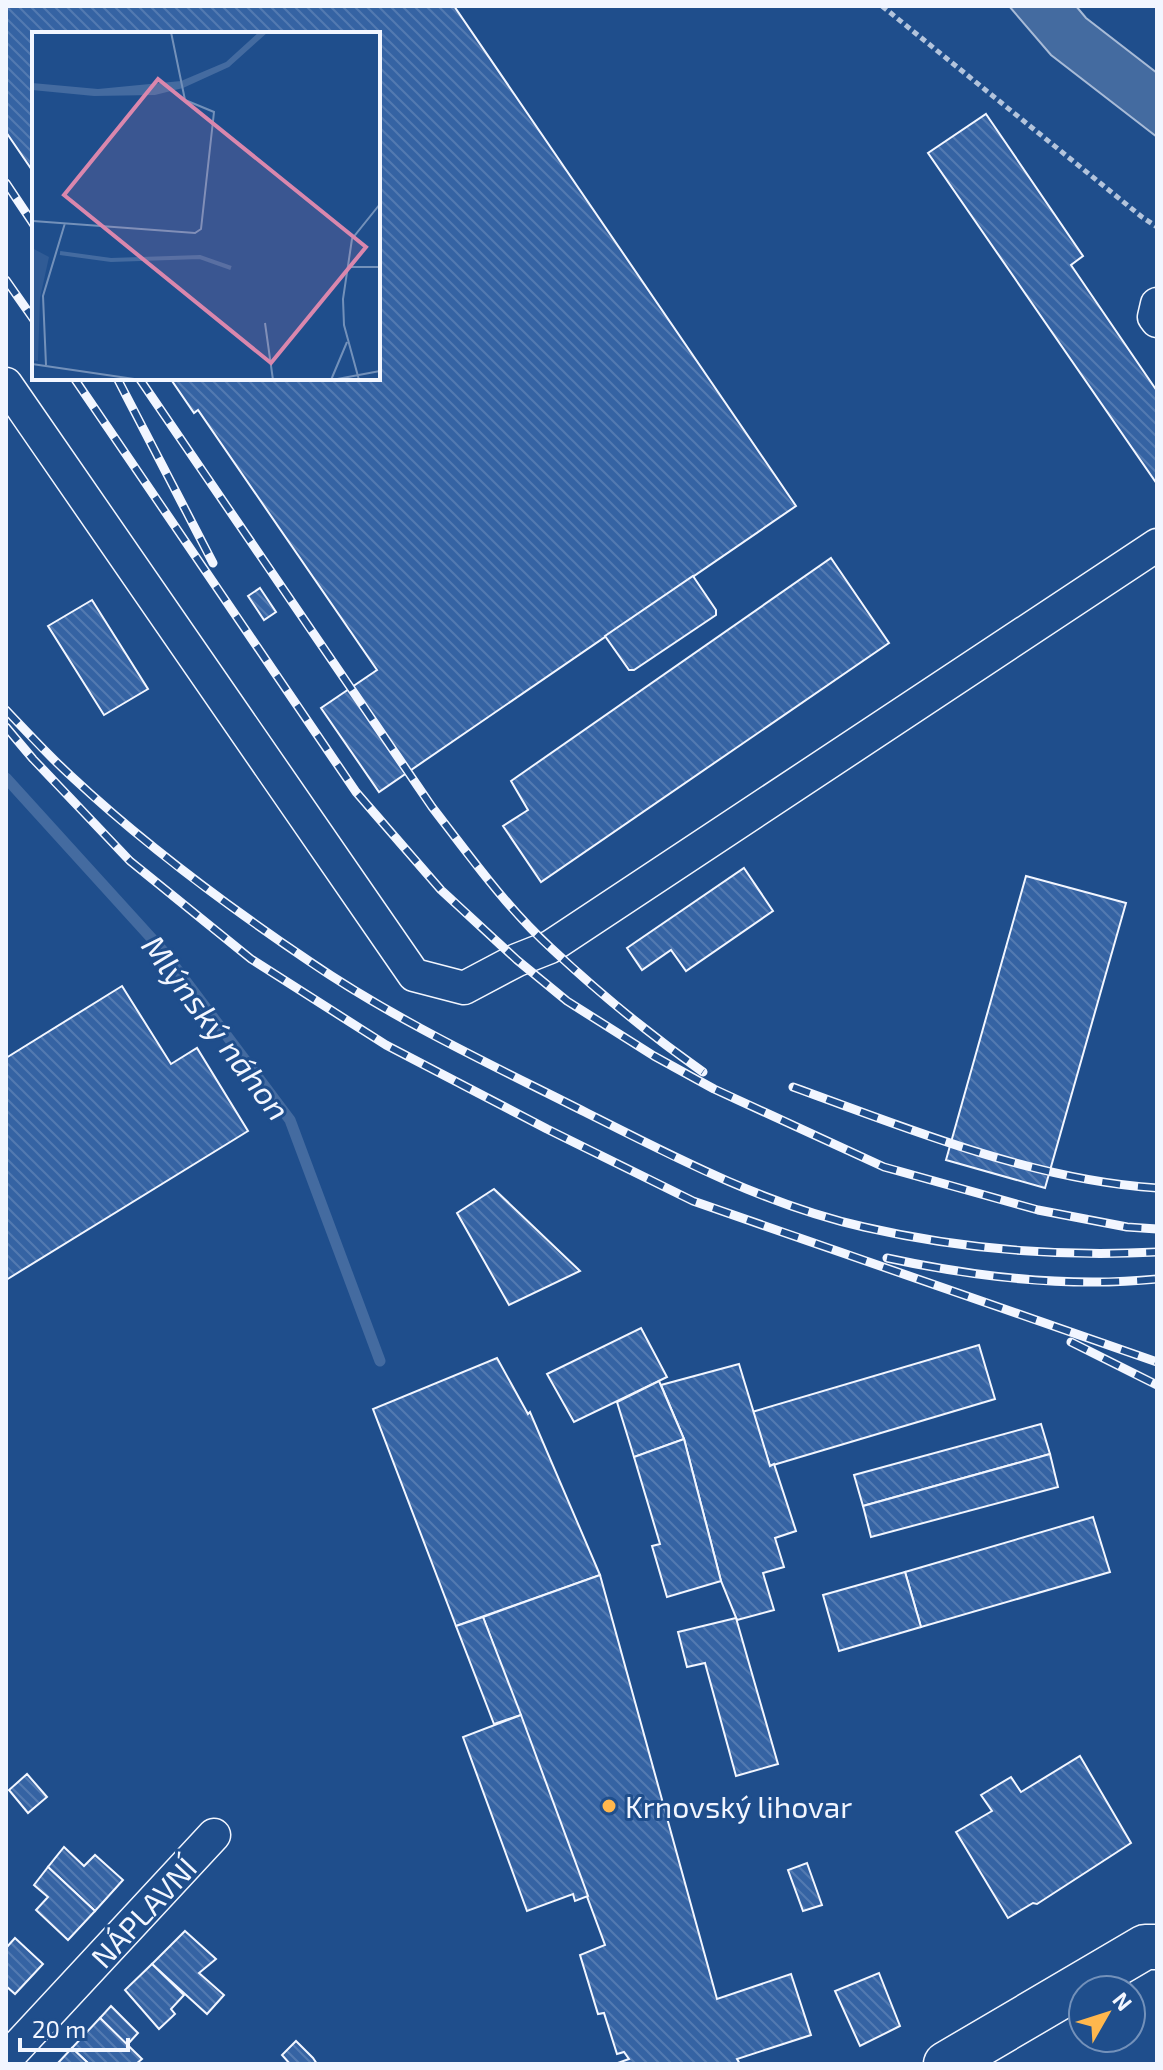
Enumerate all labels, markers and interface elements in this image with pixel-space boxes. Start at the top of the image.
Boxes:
inset map [32,32,380,380]
water label: Mlýnský náhon [134,927,299,1128]
place label: Krnovský lihovar [625,1788,852,1824]
marker: Krnovský lihovar [600,1797,618,1815]
street label: NÁPLAVNÍ [83,1848,204,1975]
north arrow [1067,1974,1147,2054]
text: N [1108,1986,1138,2015]
scale bar [20,2002,128,2052]
text: 20 m [32,2014,86,2043]

